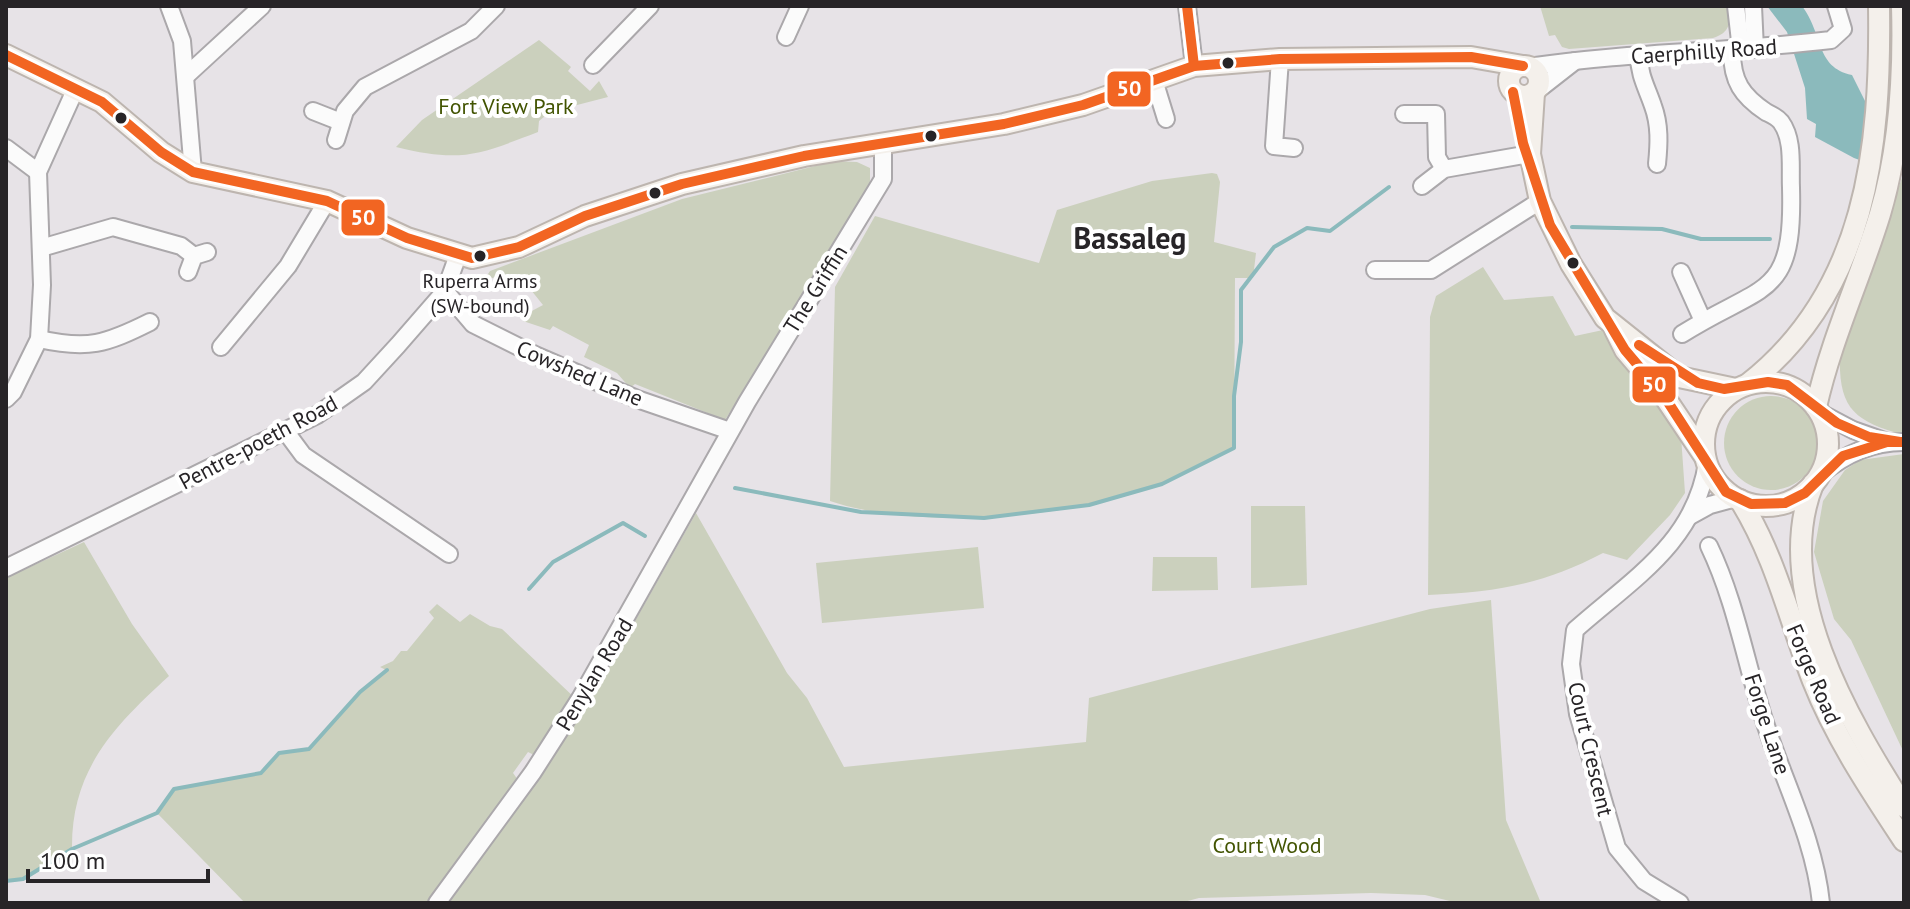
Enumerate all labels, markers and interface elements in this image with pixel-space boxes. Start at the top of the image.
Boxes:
street label: Caerphilly Road [1630,32,1778,70]
unlabelled marker [1220,55,1236,71]
line badge: 50 [1106,70,1152,108]
text: 50 [1117,74,1141,102]
park label: Fort View Park [438,92,574,120]
unlabelled marker [113,110,129,126]
unlabelled marker [923,128,939,144]
unlabelled marker [647,185,663,201]
line badge: 50 [340,198,386,237]
text: 50 [351,203,375,231]
district label: Bassaleg [1074,218,1186,257]
street label: The Griffin [777,240,853,338]
marker: Ruperra Arms (SW-bound) [472,248,488,264]
unlabelled marker [1565,255,1581,271]
place label: Ruperra Arms (SW-bound) [423,268,537,319]
street label: Cowshed Lane [513,334,647,412]
line badge: 50 [1631,365,1677,404]
text: 50 [1642,370,1666,398]
street label: Pentre-poeth Road [174,388,342,496]
street label: Penylan Road [549,612,639,736]
street label: Forge Road [1780,620,1848,728]
street label: Forge Lane [1739,670,1797,778]
street label: Court Crescent [1562,679,1620,819]
park label: Court Wood [1212,831,1322,859]
scale bar [28,833,208,883]
text: 100 m [40,845,105,876]

